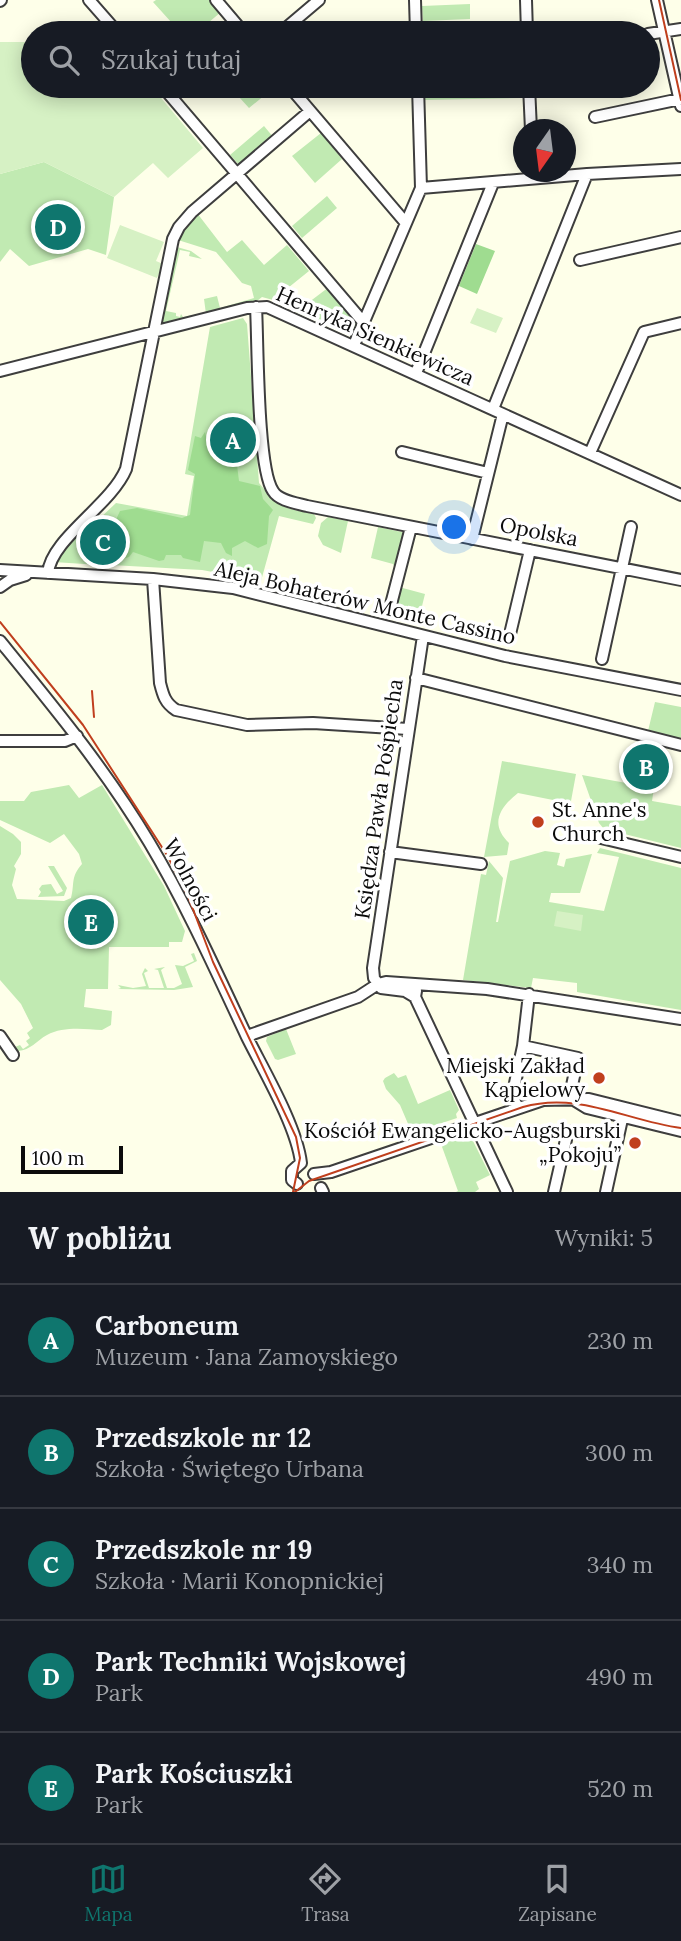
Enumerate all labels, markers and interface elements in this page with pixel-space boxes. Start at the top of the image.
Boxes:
search box [21,21,660,98]
icon: search [45,41,83,79]
text: Szukaj tutaj [101,43,241,76]
north arrow [513,119,576,182]
pin: D [35,201,81,253]
street label: Henryka Sienkiewicza [272,280,478,391]
pin: A [210,414,256,466]
your location [437,510,471,544]
street label: Opolska [498,511,581,552]
pin: C [80,516,126,568]
street label: Aleja Bohaterów Monte Cassino [211,554,518,650]
street label: Księdza Pawła Pośpiecha [348,677,409,921]
pin: B [623,741,669,793]
place label: St. Anne's Church [552,796,647,847]
marker: St. Anne's Church [530,814,546,830]
street label: Wolności [157,834,224,926]
pin: E [68,896,114,948]
place label: Miejski Zakład Kąpielowy [446,1052,585,1103]
marker: Miejski Zakład Kąpielowy [591,1070,607,1086]
place label: Kościół Ewangelicko-Augsburski „Pokoju” [304,1117,621,1168]
marker: Kościół Ewangelicko-Augsburski „Pokoju” [627,1135,643,1151]
scale bar [21,1143,122,1175]
text: 100 m [32,1146,85,1170]
text: W pobliżu [28,1219,171,1257]
text: Wyniki: 5 [555,1223,653,1252]
text: Carboneum [95,1309,239,1342]
text: A [43,1326,59,1355]
text: 230 m [587,1326,653,1355]
text: Muzeum · Jana Zamoyskiego [95,1342,398,1371]
text: Przedszkole nr 12 [95,1421,311,1454]
text: B [43,1438,59,1467]
text: 300 m [585,1438,653,1467]
text: Szkoła · Świętego Urbana [95,1454,364,1483]
text: Przedszkole nr 19 [95,1533,313,1566]
text: C [43,1550,59,1579]
text: 340 m [587,1550,653,1579]
text: Szkoła · Marii Konopnickiej [95,1566,384,1595]
text: Park Techniki Wojskowej [95,1645,406,1678]
text: D [42,1662,60,1691]
text: 490 m [586,1662,653,1691]
text: Park [95,1678,143,1707]
text: Park Kościuszki [95,1757,293,1790]
text: E [44,1774,58,1803]
text: 520 m [587,1774,653,1803]
text: Park [95,1790,143,1819]
tab: Mapa [84,1860,133,1926]
tab: Trasa [301,1860,350,1926]
tab: Zapisane [518,1860,597,1926]

